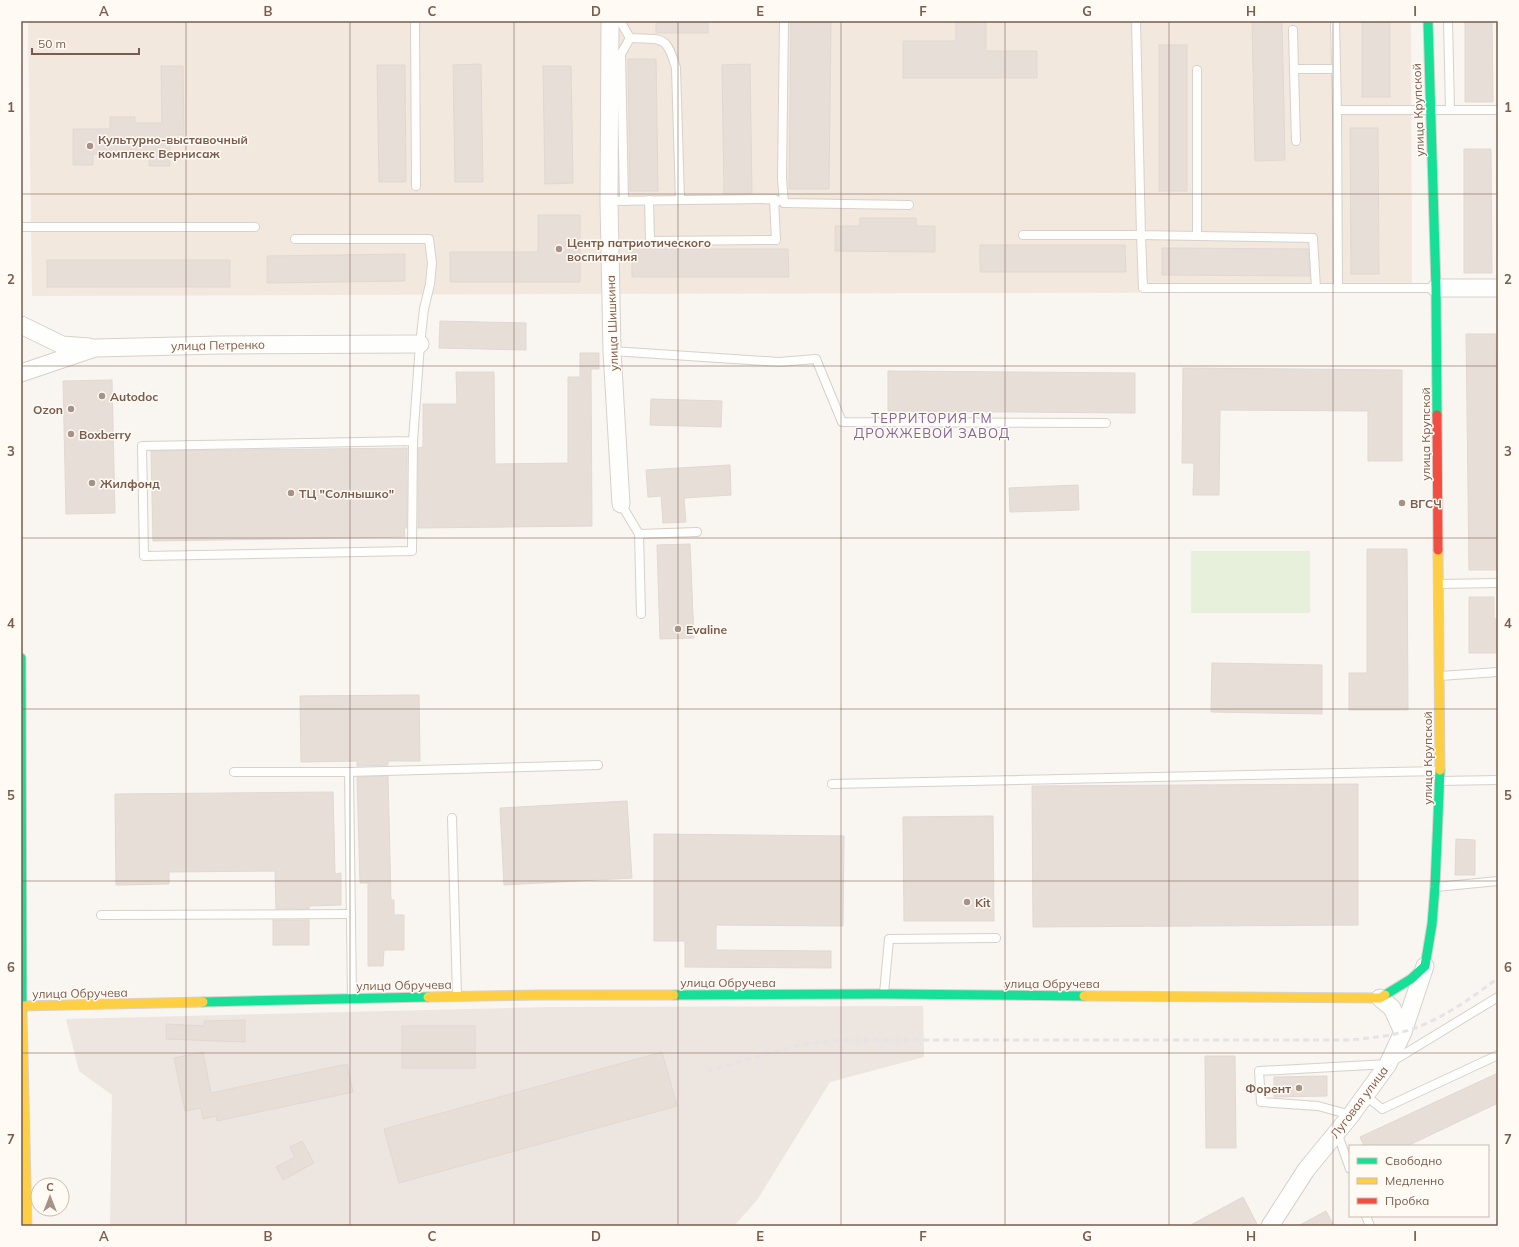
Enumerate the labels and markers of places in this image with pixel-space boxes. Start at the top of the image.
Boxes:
place label: Культурно-выставочный комплекс Вернисаж [98,132,248,161]
marker: Культурно-выставочный комплекс Вернисаж [85,141,95,151]
place label: Центр патриотического воспитания [567,235,711,264]
marker: Центр патриотического воспитания [554,244,564,254]
place label: Autodoc [110,389,158,404]
marker: Autodoc [97,391,107,401]
place label: Ozon [33,402,63,417]
marker: Ozon [66,404,76,414]
place label: Boxberry [79,427,132,442]
marker: Boxberry [66,429,76,439]
place label: Жилфонд [100,476,160,491]
marker: Жилфонд [87,478,97,488]
place label: ТЦ "Солнышко" [299,486,394,501]
marker: ТЦ "Солнышко" [286,488,296,498]
place label: ВГСЧ [1410,496,1442,511]
marker: ВГСЧ [1397,498,1407,508]
place label: Evaline [686,622,727,637]
marker: Evaline [673,624,683,634]
place label: Kit [975,895,991,910]
marker: Kit [962,897,972,907]
place label: Форент [1245,1081,1291,1096]
marker: Форент [1294,1083,1304,1093]

